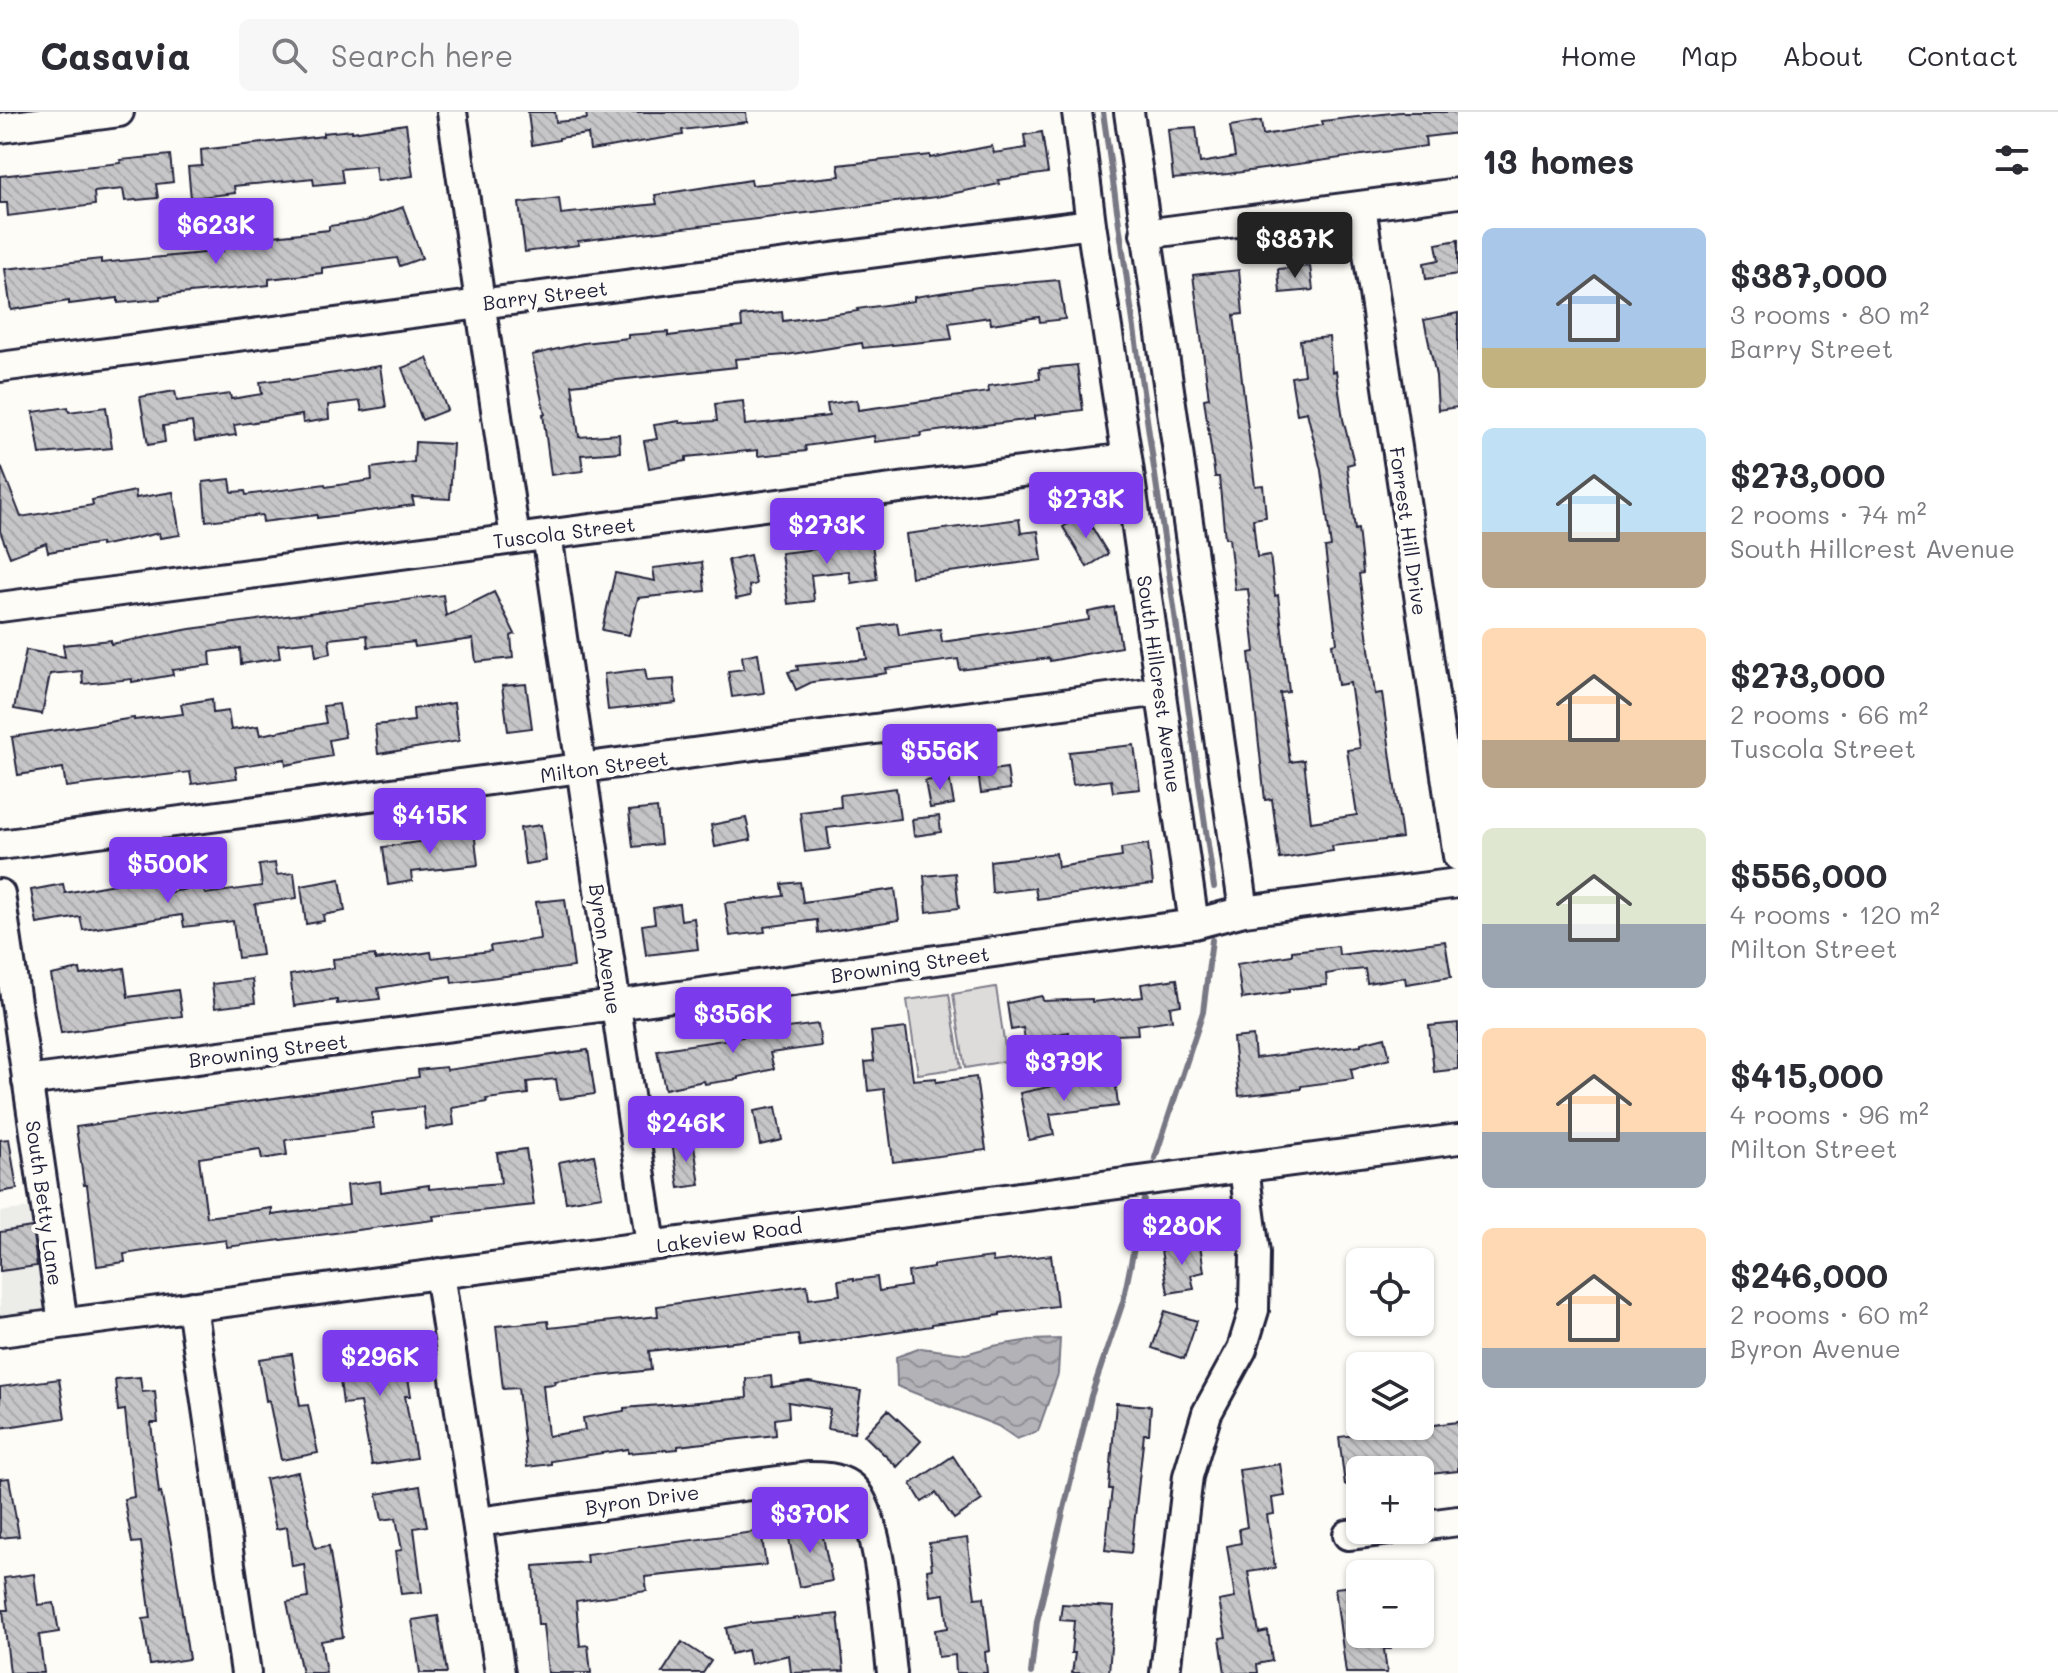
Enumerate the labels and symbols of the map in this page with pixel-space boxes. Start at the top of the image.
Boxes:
pin: $623K [160,198,272,266]
pin: $387K [1239,212,1351,280]
street label: Barry Street [481,274,609,316]
street label: Forrest Hill Drive [1384,445,1434,617]
pin: $273K [1030,472,1142,540]
pin: $273K [771,498,883,566]
street label: Tuscola Street [491,510,637,554]
street label: South Hillcrest Avenue [1132,574,1188,794]
pin: $556K [884,724,996,792]
street label: Milton Street [538,744,670,788]
pin: $415K [374,788,486,856]
pin: $500K [112,837,224,905]
street label: Byron Avenue [584,882,628,1016]
street label: Browning Street [829,940,991,988]
pin: $356K [677,987,789,1055]
street label: Browning Street [187,1027,349,1073]
pin: $379K [1008,1035,1120,1103]
pin: $246K [630,1096,742,1164]
street label: South Betty Lane [21,1119,69,1287]
pin: $280K [1126,1199,1238,1267]
street label: Lakeview Road [654,1212,804,1258]
pin: $296K [324,1330,436,1398]
street label: Byron Drive [583,1478,701,1520]
pin: $370K [754,1487,866,1555]

